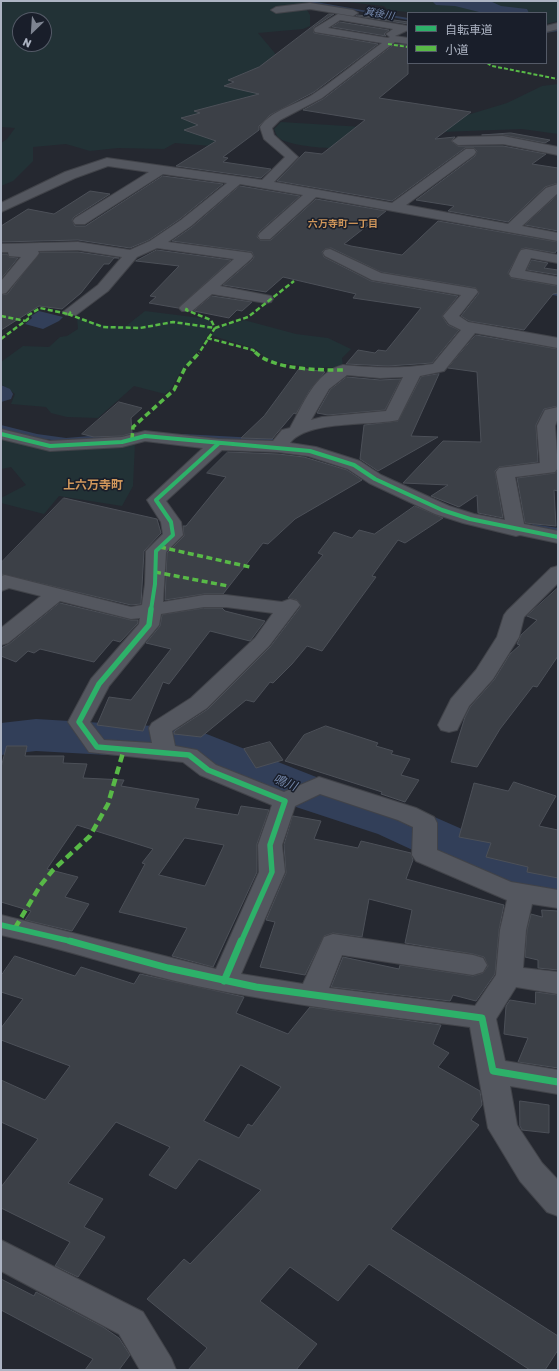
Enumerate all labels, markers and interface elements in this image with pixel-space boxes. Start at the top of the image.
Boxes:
water label: 箕後川 [363,5,395,23]
north arrow [12,12,52,52]
legend [407,12,547,64]
text: 自転車道 [445,23,493,37]
text: N [21,35,33,50]
text: 小道 [445,43,469,57]
district label: 六万寺町一丁目 [308,218,378,230]
district label: 上六万寺町 [63,479,123,493]
water label: 鳴川 [271,772,299,794]

